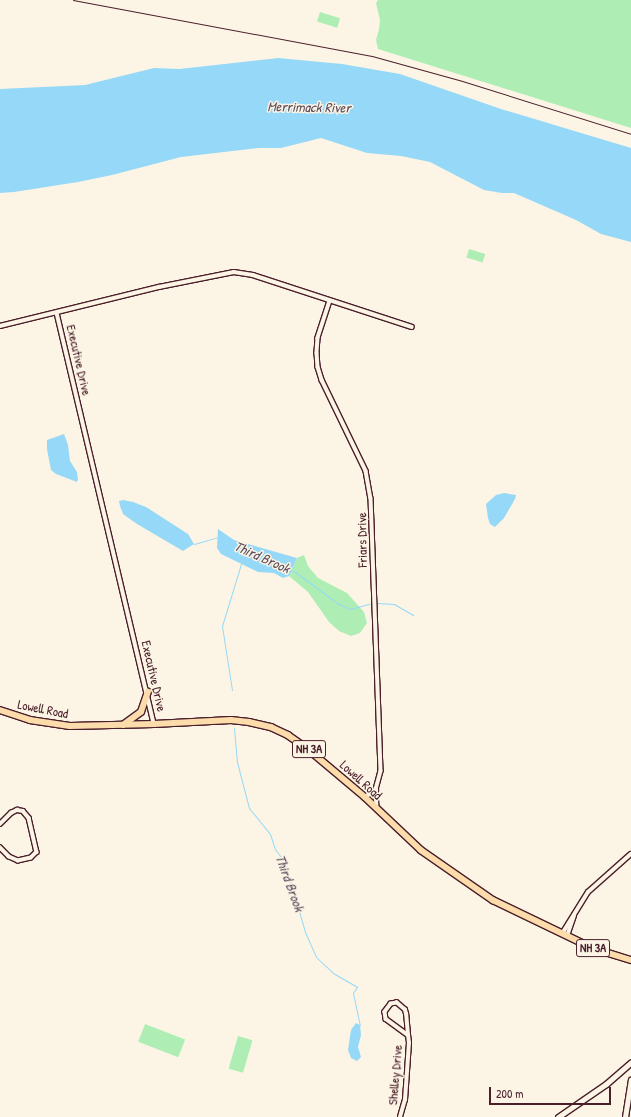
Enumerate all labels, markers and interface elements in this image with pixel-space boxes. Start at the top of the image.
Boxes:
water label: Merrimack River [267,98,351,116]
street label: Executive Drive [63,323,95,397]
street label: Friars Drive [354,512,370,568]
water label: Third Brook [232,537,292,577]
street label: Executive Drive [138,639,170,713]
street label: Lowell Road [16,696,70,722]
road number: NH 3A [292,739,326,759]
street label: Lowell Road [337,757,385,803]
water label: Third Brook [272,852,308,914]
road number: NH 3A [576,938,610,958]
street label: Shelley Drive [385,1044,405,1106]
scale bar [491,1079,613,1105]
text: 200 m [496,1085,523,1102]

